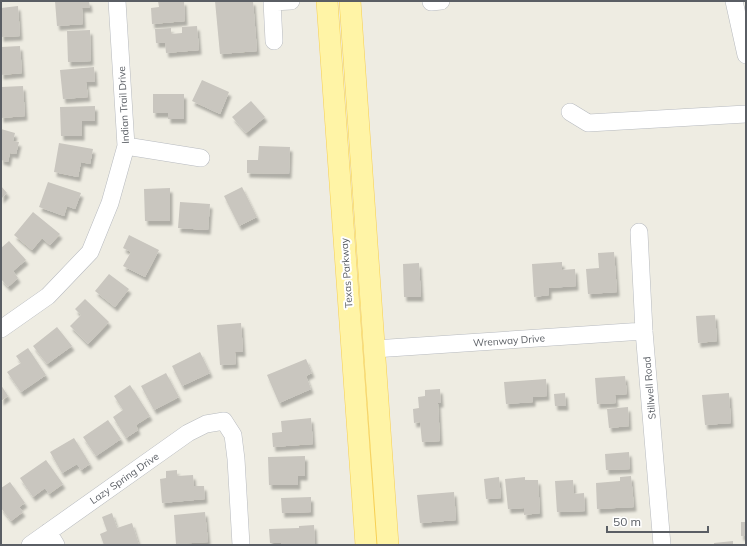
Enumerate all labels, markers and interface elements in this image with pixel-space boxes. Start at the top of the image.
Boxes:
street label: Indian Trail Drive [115,66,132,144]
street label: Texas Parkway [338,237,355,308]
street label: Wrenway Drive [473,332,545,349]
street label: Stillwell Road [640,356,659,420]
street label: Lazy Spring Drive [87,450,161,507]
scale bar [607,508,708,534]
text: 50 m [613,514,641,529]

